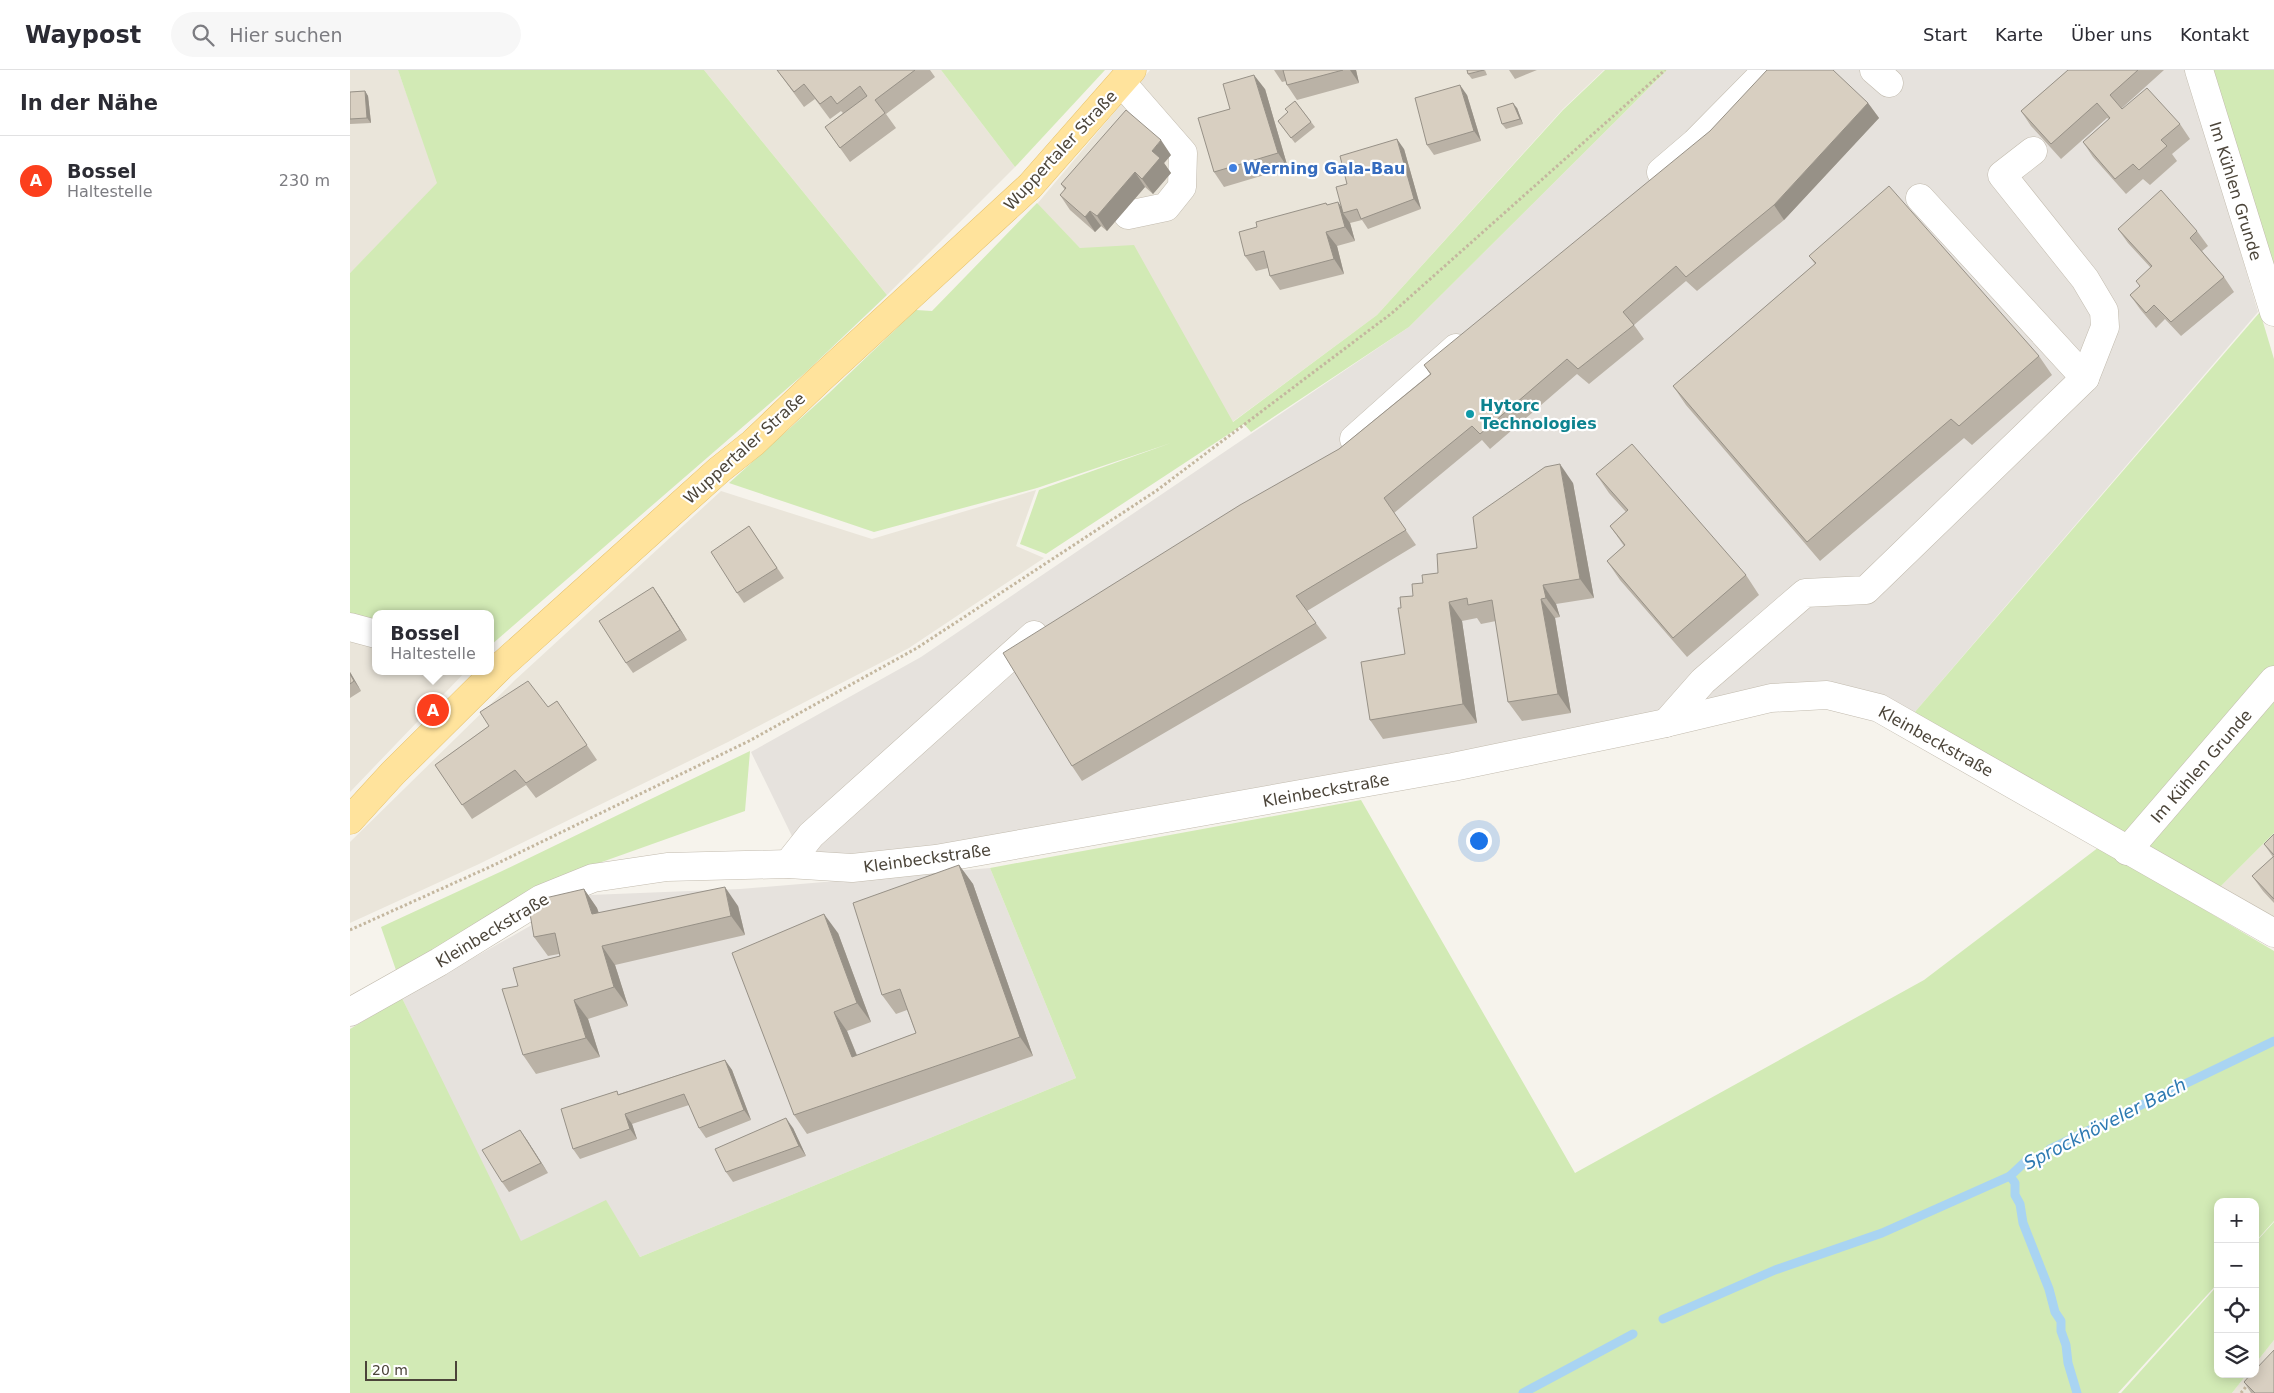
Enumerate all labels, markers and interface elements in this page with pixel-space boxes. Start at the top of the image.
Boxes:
search box [171,12,521,57]
text: Waypost [25,21,141,49]
icon: search [189,21,217,49]
text: Hier suchen [229,24,342,46]
text: Start [1923,24,1967,45]
text: Karte [1995,24,2043,45]
text: Über uns [2071,24,2152,45]
text: Kontakt [2180,24,2249,45]
street label: Wuppertaler Straße [1000,86,1121,214]
text: In der Nähe [20,91,158,115]
street label: Im Kühlen Grunde [2205,119,2266,263]
place label: Werning Gala-Bau [1243,159,1405,178]
text: Bossel [67,160,137,182]
marker: Werning Gala-Bau [1227,162,1239,174]
text: A [30,171,42,190]
text: 230 m [279,171,330,190]
text: Haltestelle [67,182,153,201]
street label: Wuppertaler Straße [680,389,809,508]
place label: Hytorc Technologies [1480,396,1597,433]
marker: Hytorc Technologies [1464,408,1476,420]
popup [372,610,494,675]
text: Bossel [390,622,460,644]
text: Haltestelle [390,644,476,663]
pin: A [417,691,449,729]
street label: Kleinbeckstraße [1875,702,1996,781]
street label: Im Kühlen Grunde [2147,706,2256,827]
street label: Kleinbeckstraße [1261,770,1391,811]
your location [1466,828,1492,854]
street label: Kleinbeckstraße [862,840,992,877]
street label: Kleinbeckstraße [432,889,552,972]
water label: Sprockhöveler Bach [2020,1073,2190,1174]
map controls [2214,1198,2259,1378]
button: + [2214,1198,2259,1243]
button: − [2214,1243,2259,1288]
button: locate [2214,1288,2259,1333]
button: layers [2214,1333,2259,1378]
scale bar [365,1358,458,1381]
text: 20 m [372,1362,408,1378]

